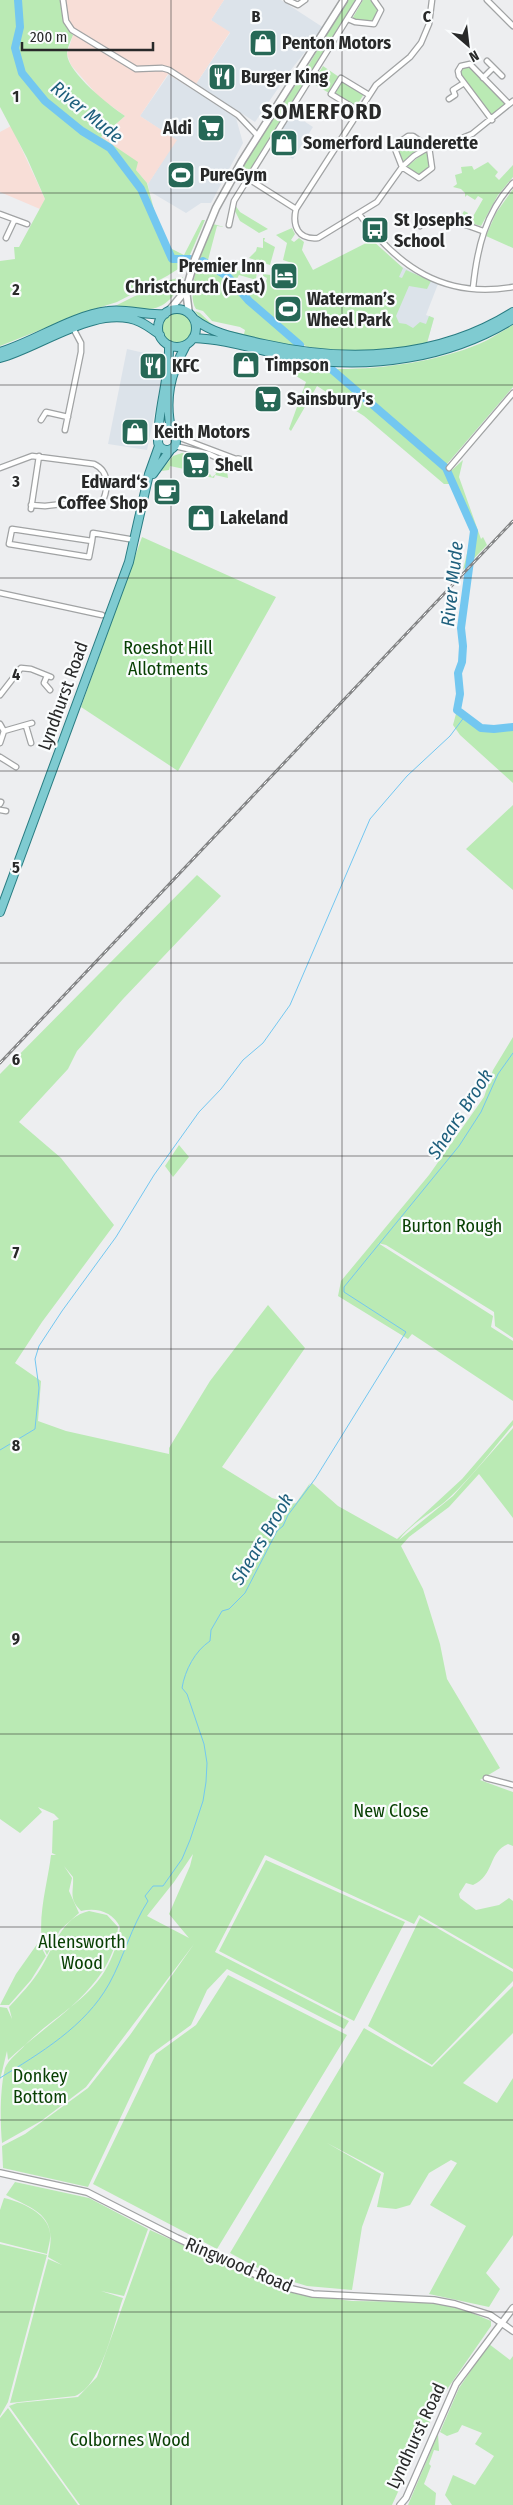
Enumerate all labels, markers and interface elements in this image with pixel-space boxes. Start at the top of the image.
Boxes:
text: B [252,7,261,26]
text: C [423,7,432,26]
scale bar [22,20,154,52]
north arrow [443,20,493,70]
text: 200 m [30,28,67,46]
shop icon: Penton Motors [248,28,278,58]
place label: Penton Motors [282,32,391,54]
text: N [466,47,482,66]
restaurant icon: Burger King [207,62,237,92]
place label: Burger King [241,66,328,88]
water label: River Mude [46,76,128,148]
text: 1 [13,87,19,106]
district label: SOMERFORD [261,98,383,125]
supermarket icon: Aldi [196,113,226,143]
place label: Aldi [162,117,192,139]
shop icon: Somerford Launderette [269,128,299,158]
place label: Somerford Launderette [303,132,478,154]
sports icon: PureGym [166,160,196,190]
place label: PureGym [200,164,267,186]
place label: St Josephs School [394,209,472,252]
bus stop icon: St Josephs School [360,215,390,245]
place label: Premier Inn Christchurch (East) [125,255,266,298]
hotel icon: Premier Inn Christchurch (East) [269,261,299,291]
text: 2 [11,280,20,299]
place label: Waterman’s Wheel Park [307,288,395,331]
sports icon: Waterman’s Wheel Park [273,294,303,324]
shop icon: Timpson [231,350,261,380]
restaurant icon: KFC [138,351,168,381]
place label: Timpson [265,354,329,376]
place label: KFC [172,355,200,377]
supermarket icon: Sainsbury's [253,384,283,414]
place label: Sainsbury's [287,388,373,410]
shop icon: Keith Motors [120,417,150,447]
place label: Keith Motors [154,421,250,443]
supermarket icon: Shell [181,450,211,480]
place label: Shell [215,454,253,476]
place label: Edward‘s Coffee Shop [57,471,148,514]
text: 3 [11,472,20,491]
cafe icon: Edward‘s Coffee Shop [152,477,182,507]
shop icon: Lakeland [186,503,216,533]
place label: Lakeland [220,507,288,529]
water label: River Mude [436,540,468,628]
park label: Roeshot Hill Allotments [123,637,213,680]
street label: Lyndhurst Road [33,639,93,753]
text: 4 [12,665,20,684]
text: 5 [12,858,20,877]
text: 6 [12,1050,20,1069]
water label: Shears Brook [422,1065,498,1164]
park label: Burton Rough [402,1215,502,1237]
text: 7 [13,1243,20,1262]
text: 8 [12,1436,21,1455]
water label: Shears Brook [225,1489,298,1590]
text: 9 [12,1629,20,1648]
park label: New Close [353,1800,429,1822]
park label: Allensworth Wood [38,1931,126,1974]
park label: Donkey Bottom [13,2065,67,2108]
street label: Ringwood Road [182,2233,296,2297]
street label: Lyndhurst Road [382,2380,450,2492]
park label: Colbornes Wood [70,2429,190,2451]

